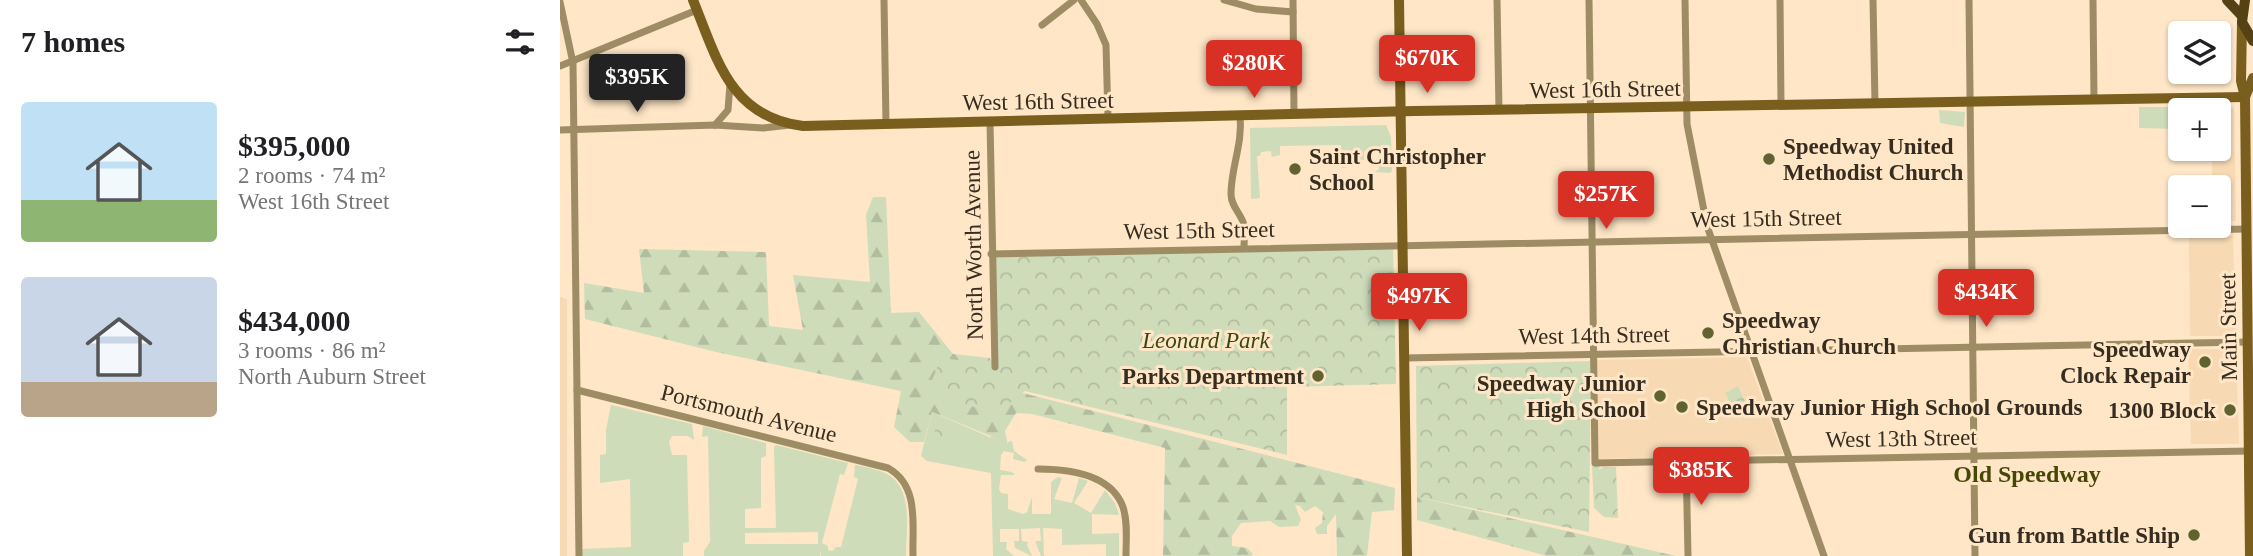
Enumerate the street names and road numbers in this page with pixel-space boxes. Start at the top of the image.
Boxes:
street label: West 16th Street [1529,76,1682,103]
street label: West 16th Street [962,88,1115,115]
street label: North Worth Avenue [959,150,988,340]
street label: West 15th Street [1690,205,1843,232]
street label: West 15th Street [1123,217,1276,244]
street label: Main Street [2215,272,2242,381]
street label: West 14th Street [1518,322,1671,349]
street label: Portsmouth Avenue [658,380,839,447]
street label: West 13th Street [1825,425,1978,452]

